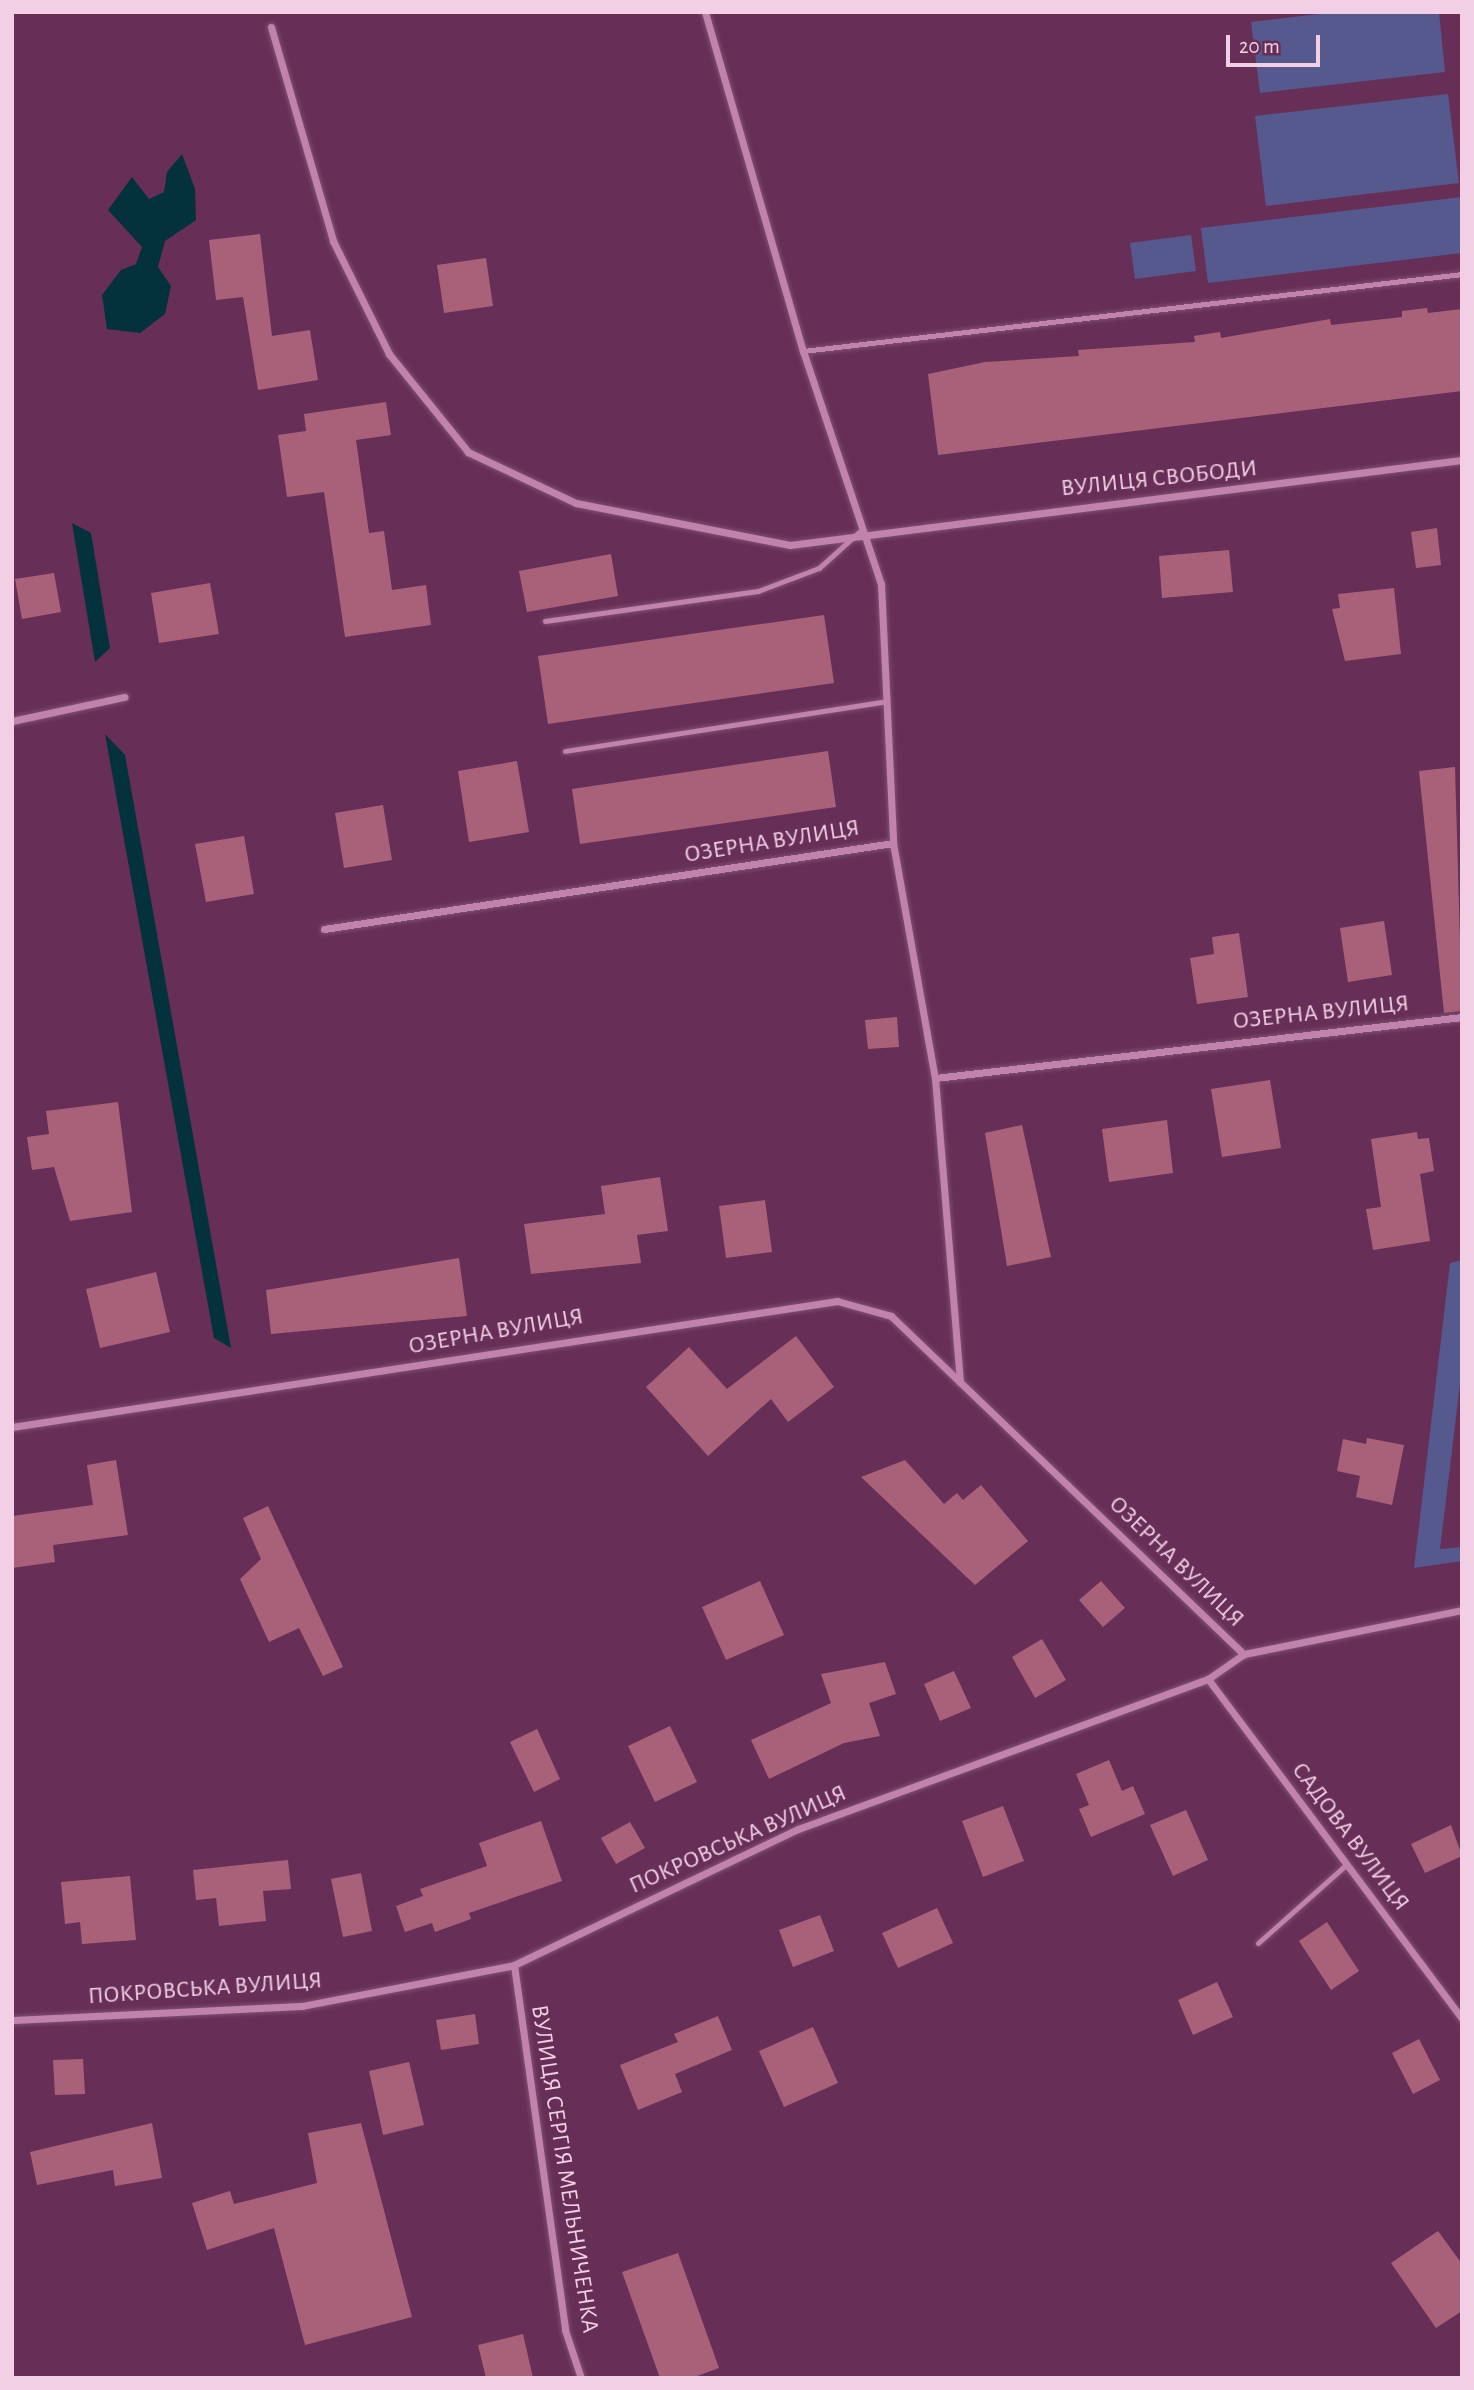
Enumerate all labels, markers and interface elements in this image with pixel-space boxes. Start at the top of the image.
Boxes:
scale bar [1229,21,1324,65]
text: 20 m [1239,36,1280,57]
street label: ВУЛИЦЯ СВОБОДИ [1059,454,1259,504]
street label: ОЗЕРНА ВУЛИЦЯ [682,814,862,870]
street label: ОЗЕРНА ВУЛИЦЯ [1232,989,1410,1037]
street label: ОЗЕРНА ВУЛИЦЯ [406,1302,586,1362]
street label: ОЗЕРНА ВУЛИЦЯ [1102,1490,1250,1634]
street label: САДОВА ВУЛИЦЯ [1285,1757,1415,1917]
street label: ПОКРОВСЬКА ВУЛИЦЯ [625,1779,851,1901]
street label: ПОКРОВСЬКА ВУЛИЦЯ [87,1966,323,2012]
street label: ВУЛИЦЯ СЕРГІЯ МЕЛЬНИЧЕНКА [524,2003,604,2335]

